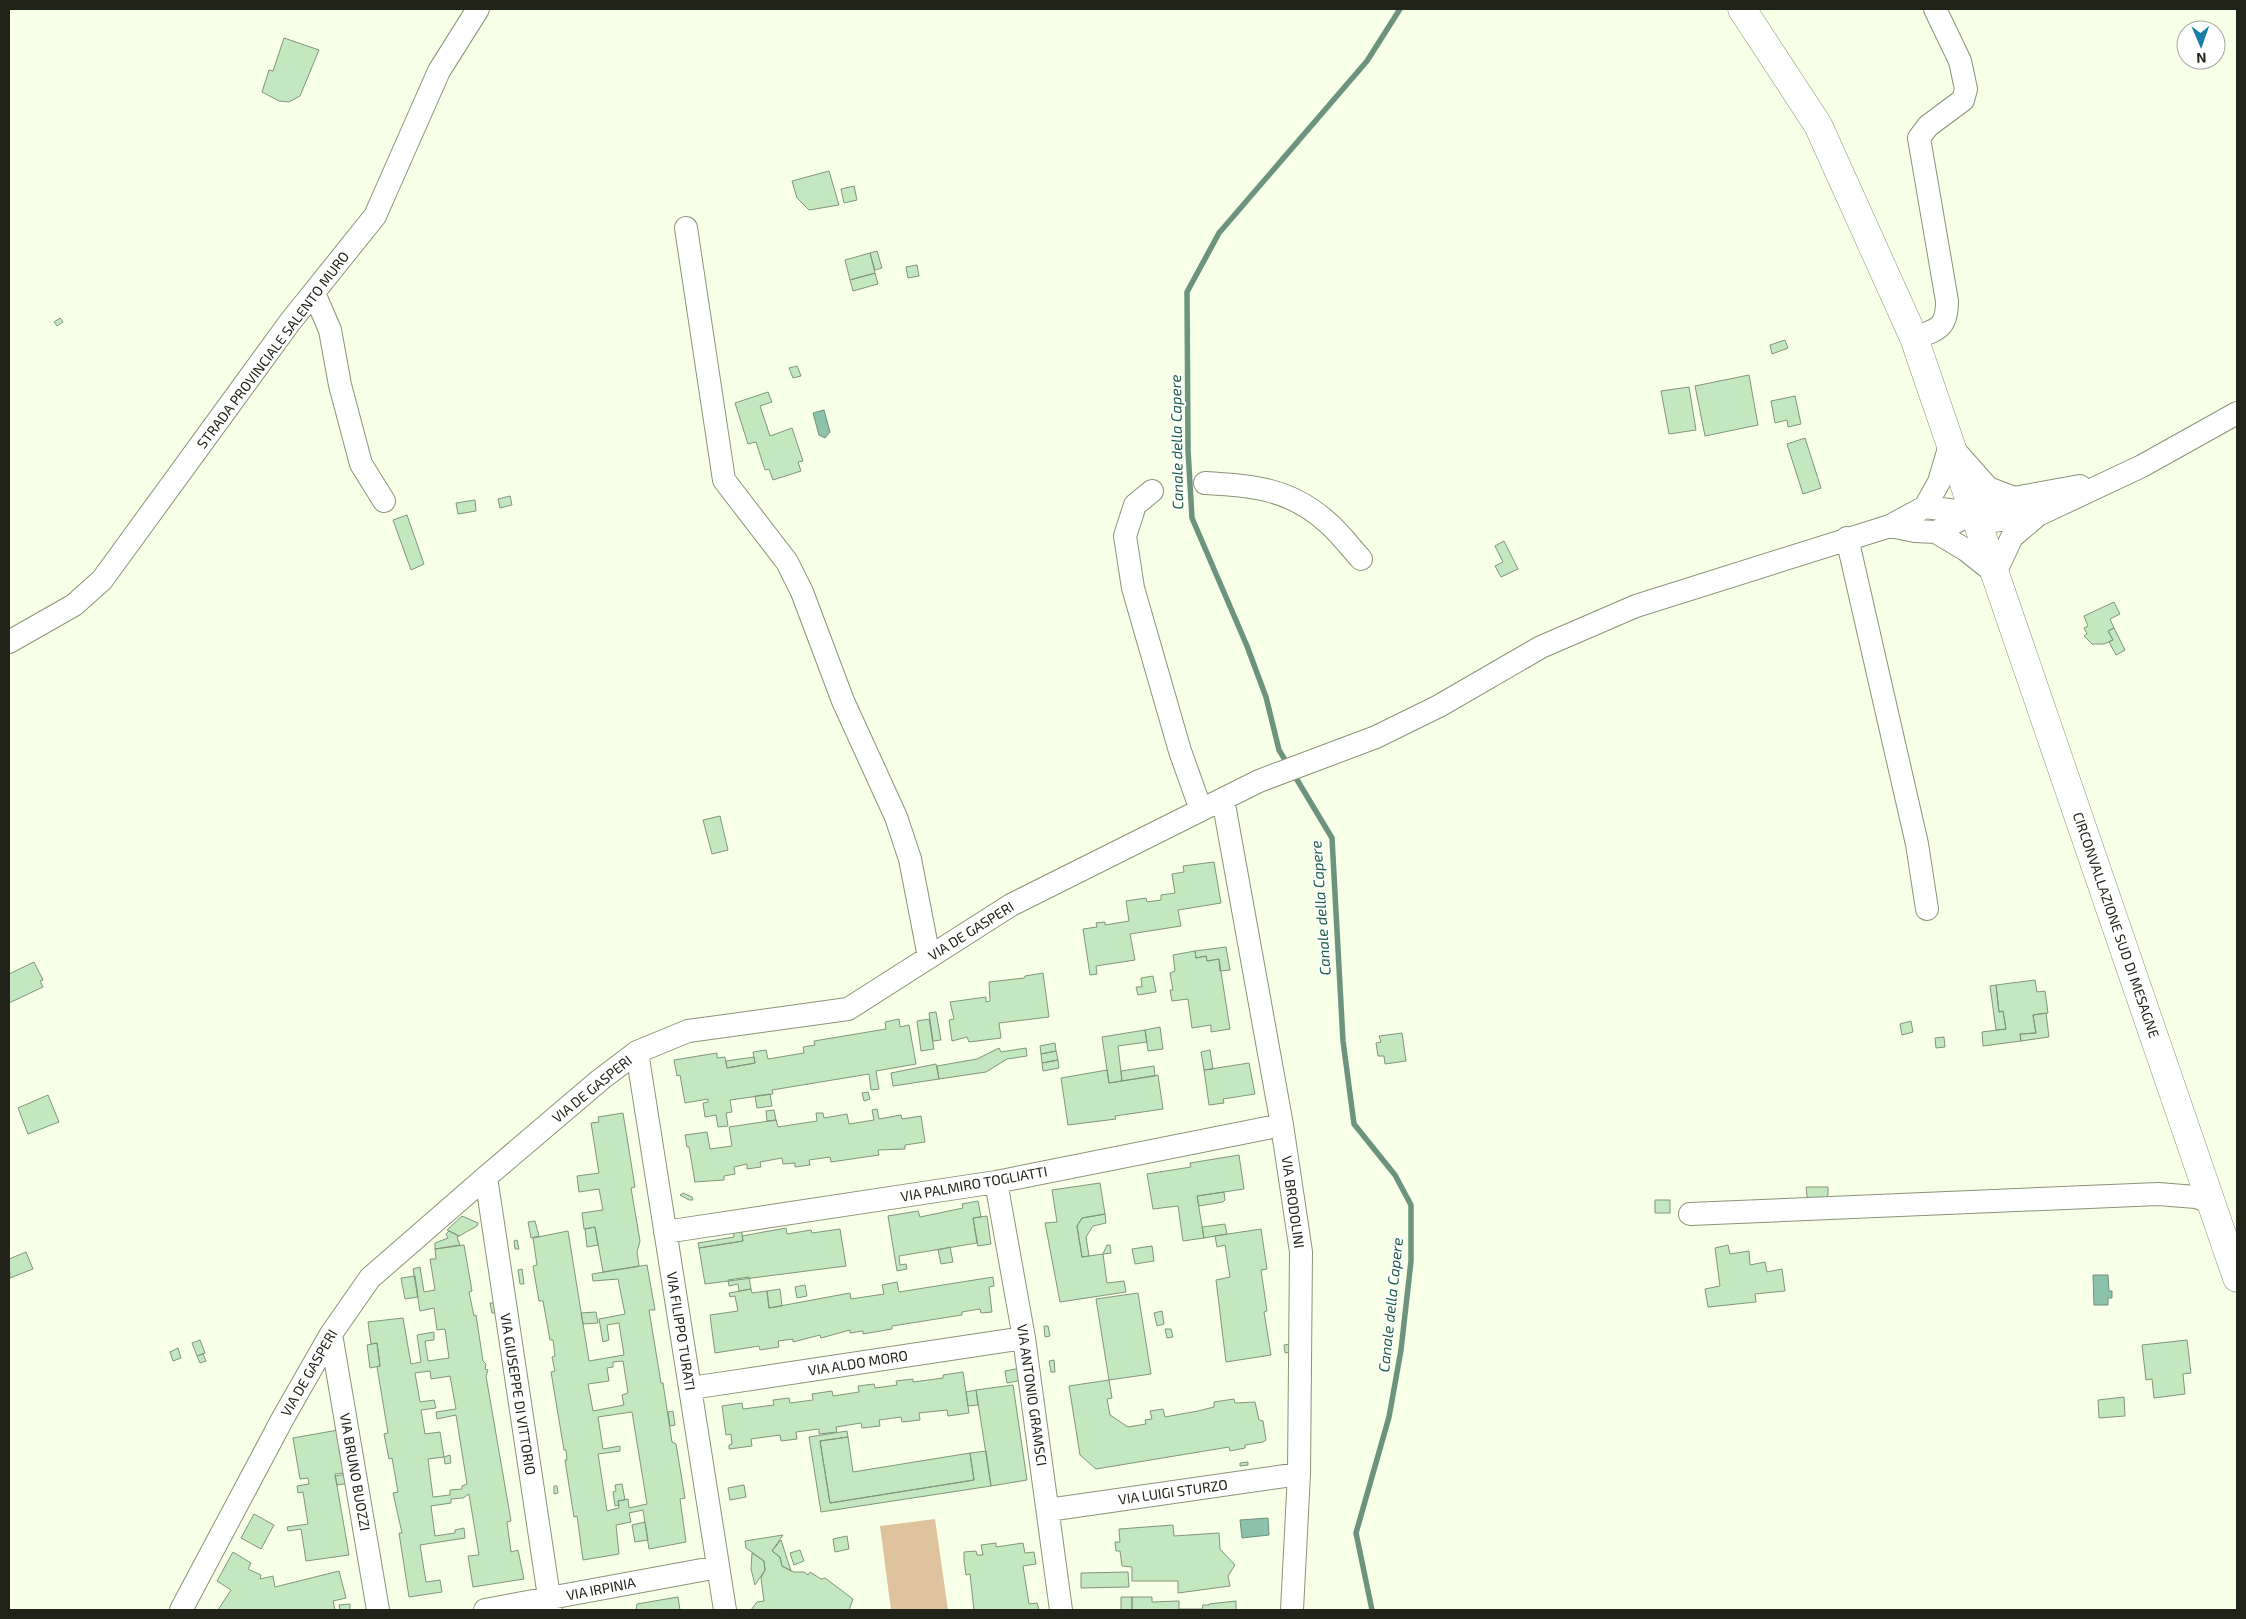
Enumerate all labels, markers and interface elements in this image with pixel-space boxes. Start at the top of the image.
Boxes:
north arrow [2176,20,2226,70]
text: N [2196,50,2207,67]
street label: STRADA PROVINCIALE SALENTO MURO [193,248,352,452]
water label: Canale della Capere [1166,374,1186,510]
street label: CIRCONVALLAZIONE SUD DI MESAGNE [2070,810,2163,1040]
water label: Canale della Capere [1306,840,1334,976]
street label: VIA DE GASPERI [925,897,1017,964]
street label: VIA DE GASPERI [548,1051,635,1126]
street label: VIA BRODOLINI [1279,1154,1308,1249]
street label: VIA PALMIRO TOGLIATTI [899,1162,1049,1205]
water label: Canale della Capere [1374,1237,1406,1373]
street label: VIA FILIPPO TURATI [664,1270,699,1392]
street label: VIA GIUSEPPE DI VITTORIO [497,1312,540,1476]
street label: VIA ANTONIO GRAMSCI [1014,1323,1051,1467]
street label: VIA DE GASPERI [277,1326,340,1419]
street label: VIA ALDO MORO [807,1346,909,1379]
street label: VIA BRUNO BUOZZI [337,1412,374,1532]
street label: VIA LUIGI STURZO [1117,1475,1229,1508]
street label: VIA IRPINIA [565,1573,637,1604]

